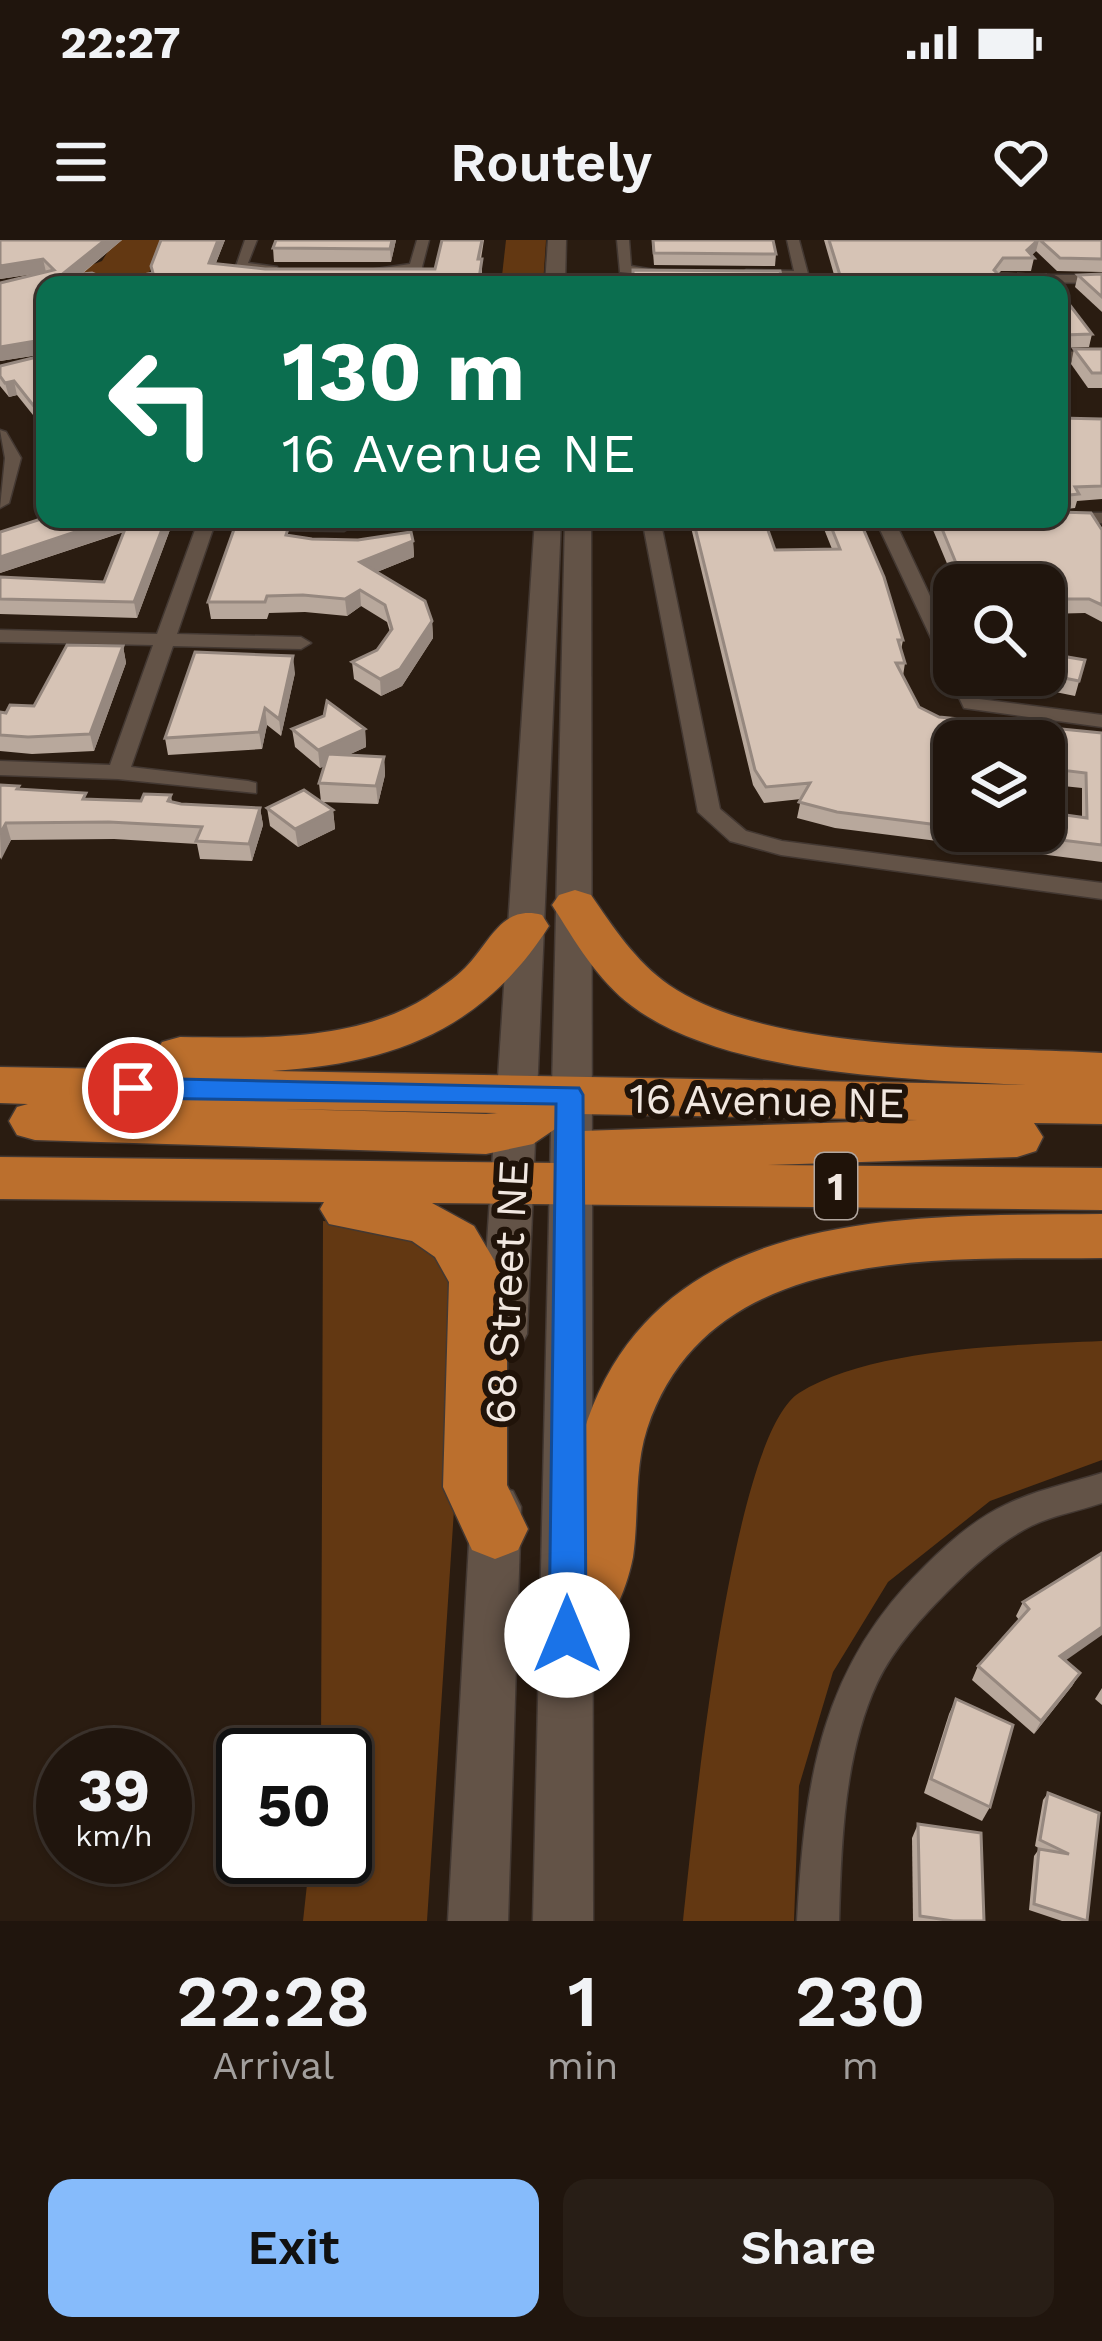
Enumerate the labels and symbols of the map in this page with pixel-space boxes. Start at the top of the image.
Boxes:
pin [82,1037,184,1139]
street label: 16 Avenue NE [629,1074,905,1127]
road number: 1 [815,1153,857,1219]
street label: 68 Street NE [475,1159,538,1425]
position arrow [504,1572,630,1698]
speed limit sign: 50 [216,1728,372,1884]

